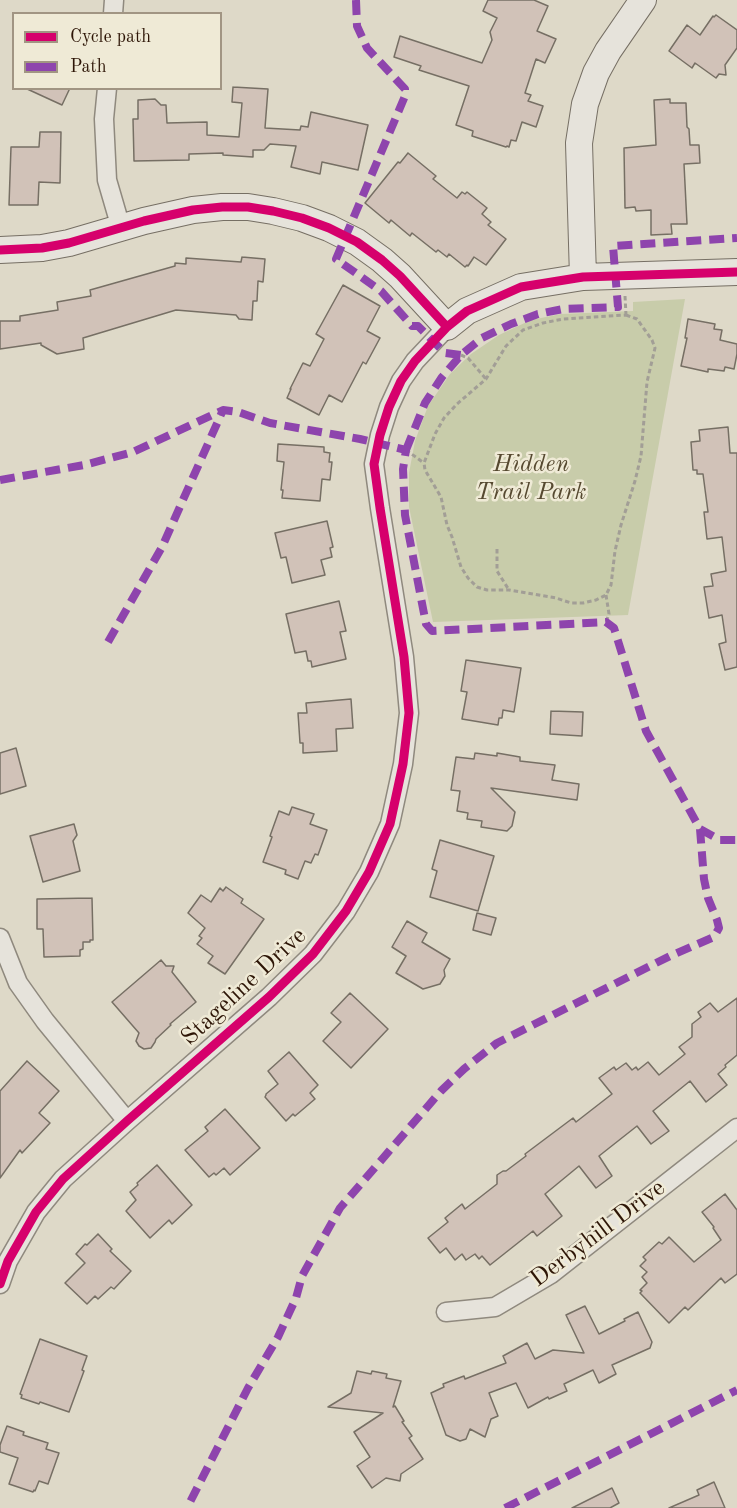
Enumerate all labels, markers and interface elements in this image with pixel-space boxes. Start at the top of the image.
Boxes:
legend [12,12,222,90]
text: Cycle path [70,28,151,46]
text: Path [70,58,106,76]
park label: Hidden Trail Park [475,451,587,507]
street label: Stageline Drive [176,922,312,1052]
street label: Derbyhill Drive [525,1174,671,1294]

